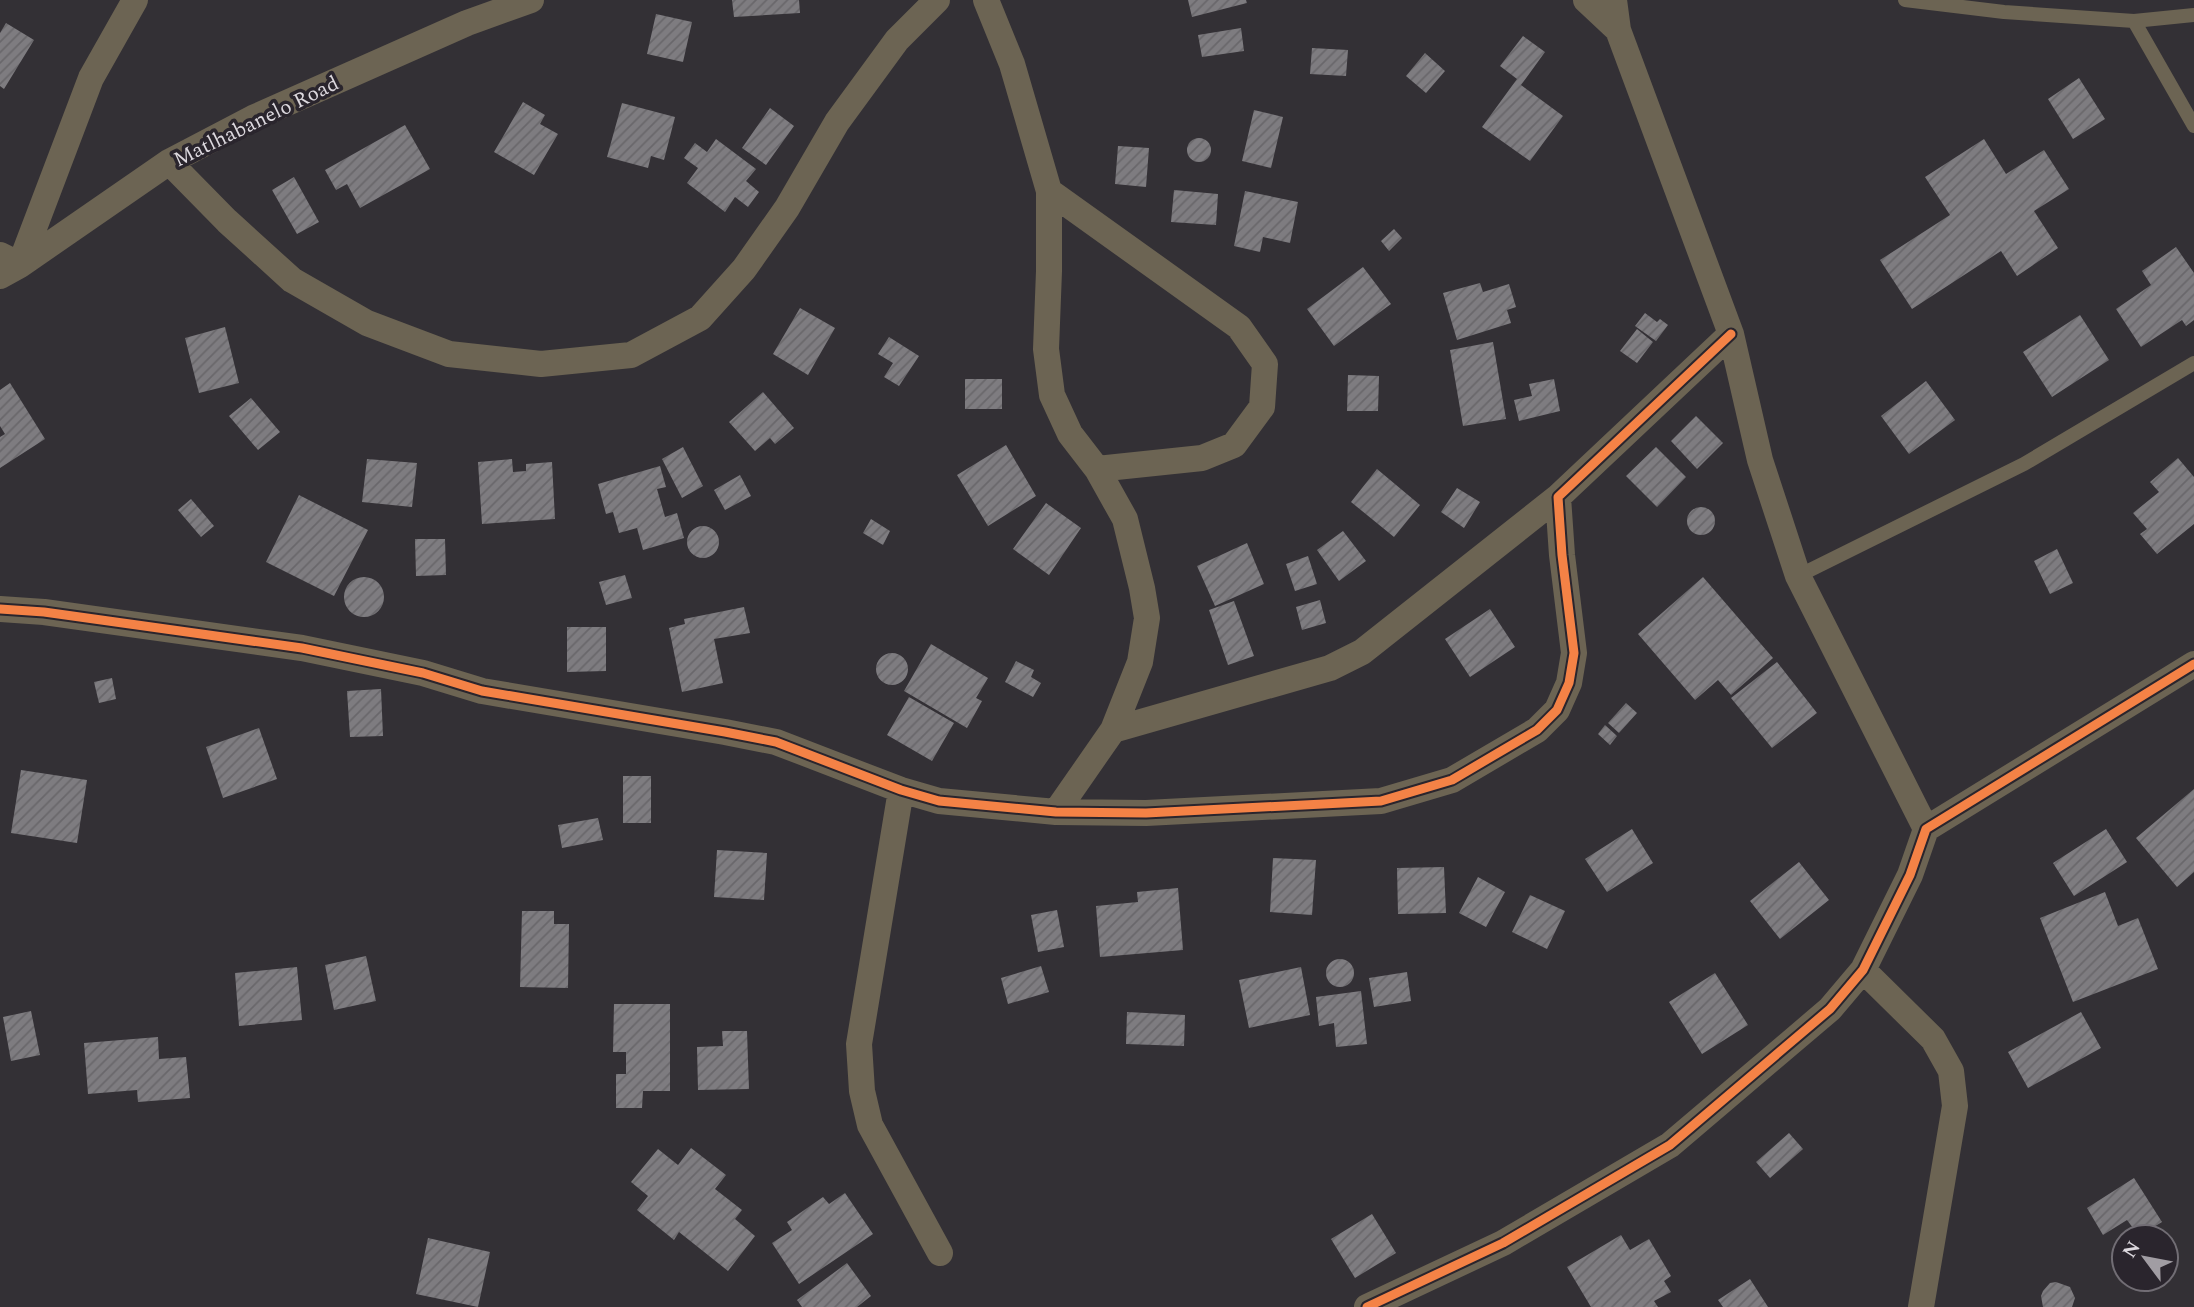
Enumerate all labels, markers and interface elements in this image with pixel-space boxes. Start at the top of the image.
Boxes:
street label: Matlhabanelo Road [168,68,345,176]
north arrow [2110,1223,2180,1293]
text: N [2115,1236,2148,1264]

